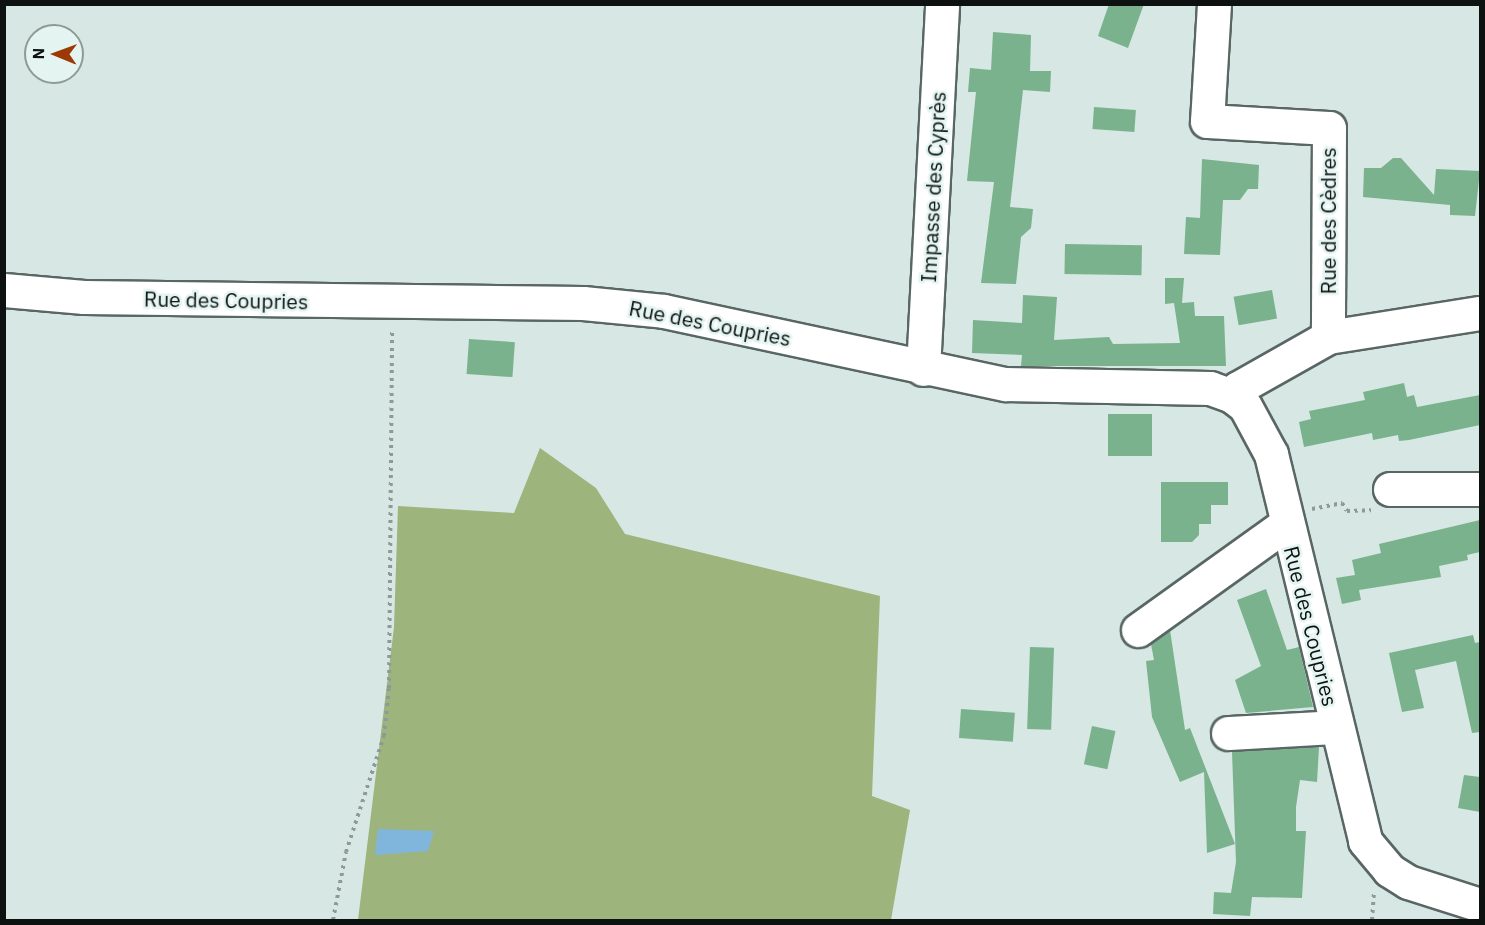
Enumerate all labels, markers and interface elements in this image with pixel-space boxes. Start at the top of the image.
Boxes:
north arrow [24,24,84,84]
text: N [28,48,48,60]
street label: Impasse des Cyprès [915,91,951,283]
street label: Rue des Cèdres [1315,148,1341,294]
street label: Rue des Coupries [144,286,308,314]
street label: Rue des Coupries [627,295,793,351]
street label: Rue des Coupries [1279,543,1343,709]

